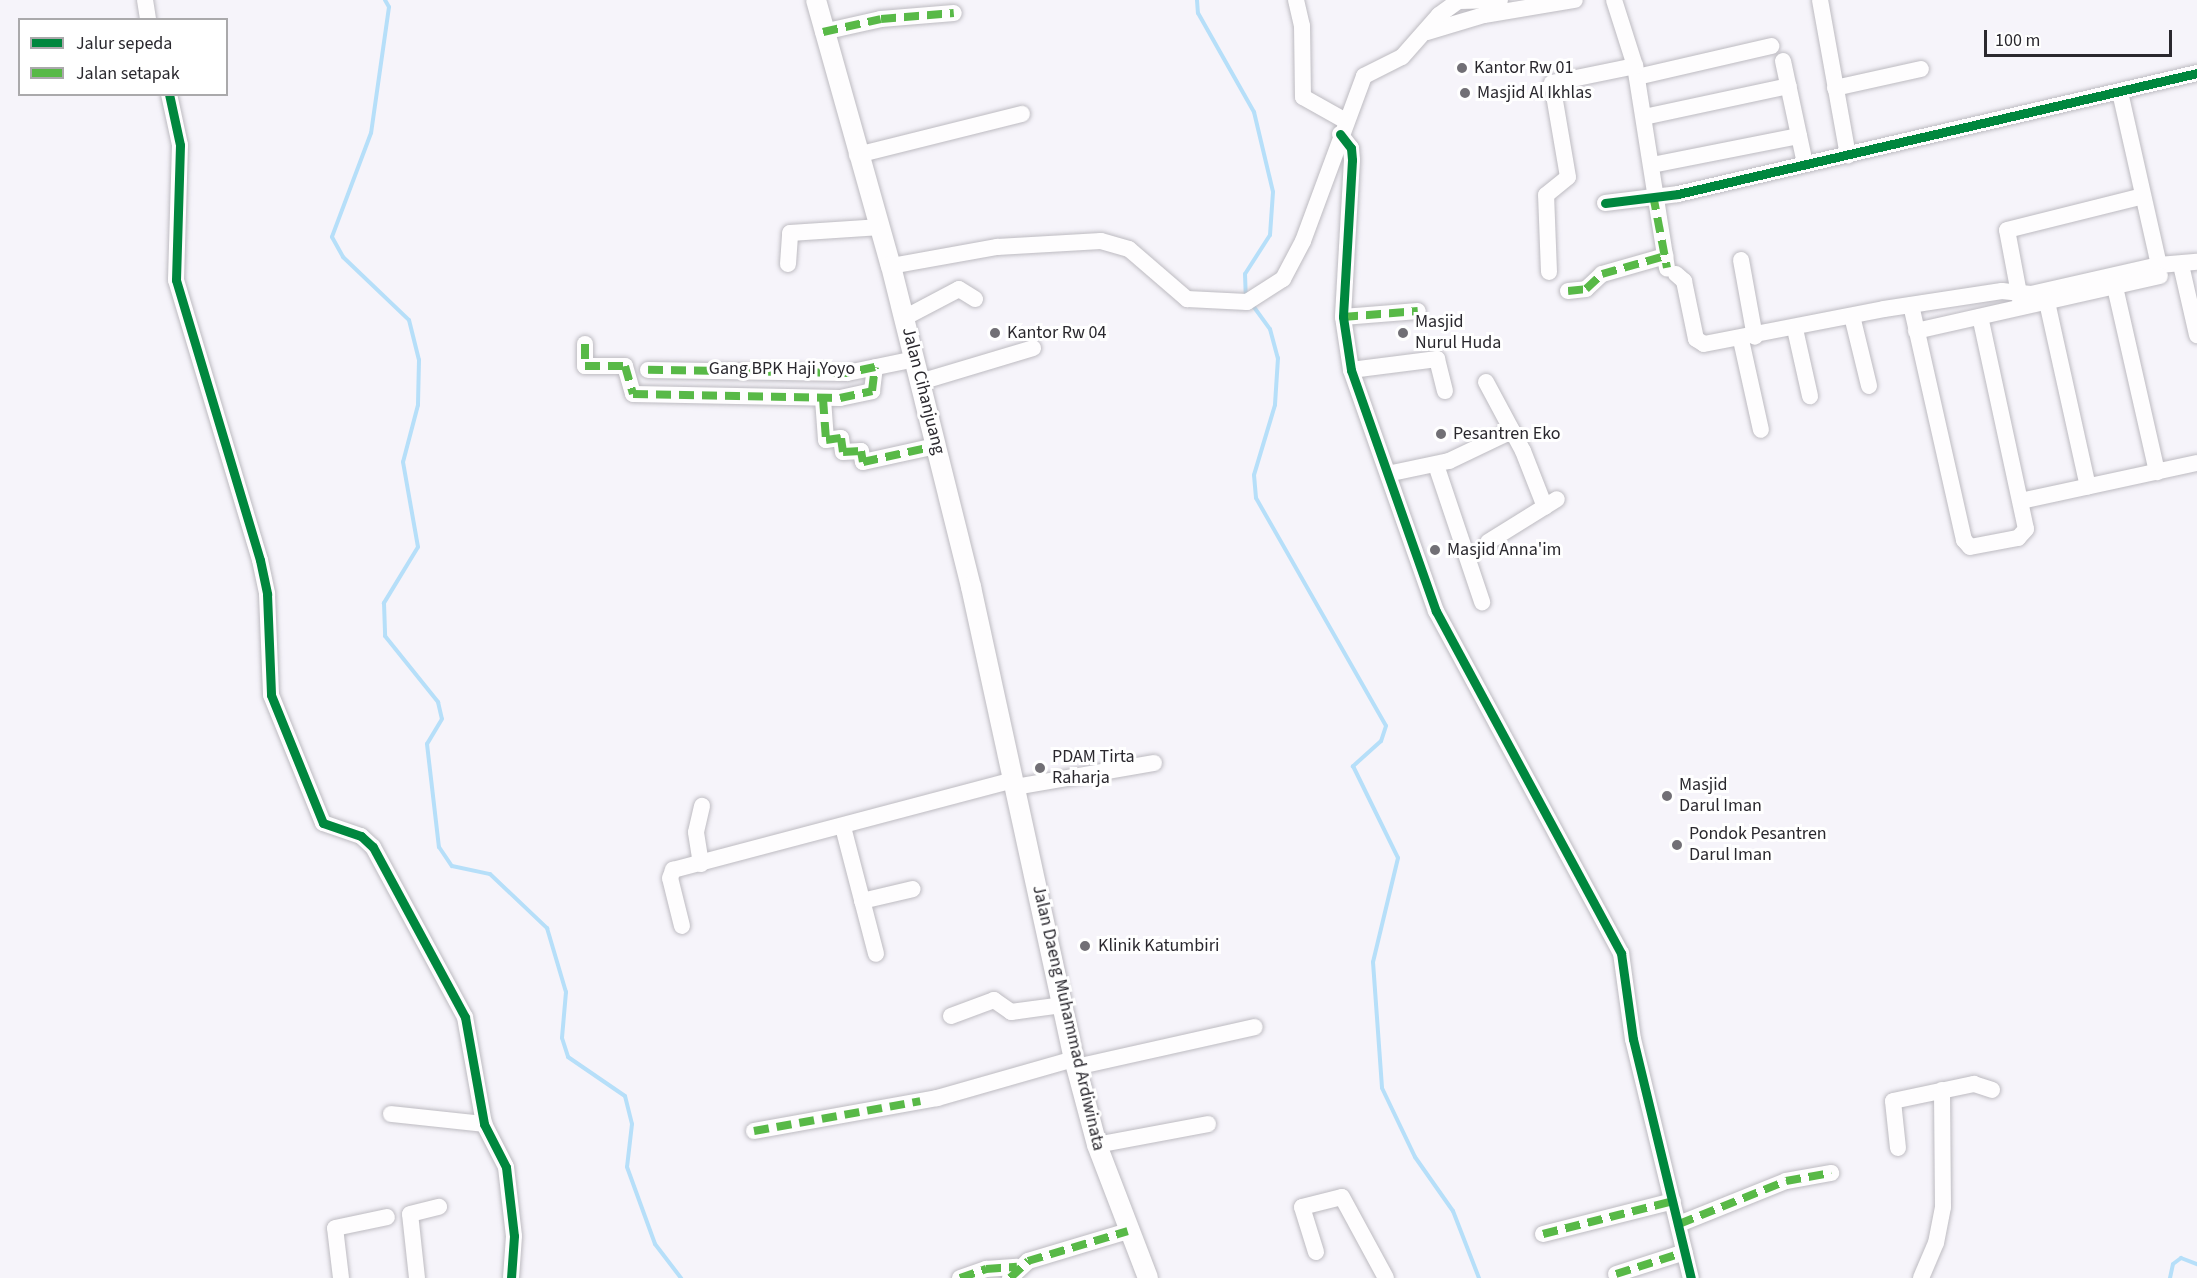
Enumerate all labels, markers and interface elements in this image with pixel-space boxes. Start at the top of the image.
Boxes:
legend [18,18,228,96]
scale bar [1987,18,2174,56]
text: 100 m [1995,28,2040,53]
text: Jalur sepeda [76,31,172,56]
place label: Kantor Rw 01 [1474,57,1573,79]
text: Jalan setapak [76,61,180,86]
marker: Kantor Rw 01 [1455,61,1469,75]
place label: Masjid Al Ikhlas [1477,82,1592,104]
marker: Masjid Al Ikhlas [1458,86,1472,100]
place label: Masjid Nurul Huda [1415,312,1501,354]
place label: Kantor Rw 04 [1007,322,1106,344]
street label: Jalan Cihanjuang [897,325,949,457]
marker: Kantor Rw 04 [988,326,1002,340]
marker: Masjid Nurul Huda [1396,326,1410,340]
street label: Gang BPK Haji Yoyo [709,358,855,380]
place label: Pesantren Eko [1453,423,1560,445]
marker: Pesantren Eko [1434,427,1448,441]
place label: Masjid Anna'im [1447,539,1562,561]
marker: Masjid Anna'im [1428,543,1442,557]
place label: PDAM Tirta Raharja [1052,747,1135,789]
marker: PDAM Tirta Raharja [1033,761,1047,775]
place label: Masjid Darul Iman [1679,775,1762,818]
marker: Masjid Darul Iman [1660,789,1674,803]
place label: Pondok Pesantren Darul Iman [1689,824,1827,866]
marker: Pondok Pesantren Darul Iman [1670,838,1684,852]
street label: Jalan Daeng Muhammad Ardiwinata [1027,883,1109,1153]
place label: Klinik Katumbiri [1098,935,1219,957]
marker: Klinik Katumbiri [1076,937,1094,955]

